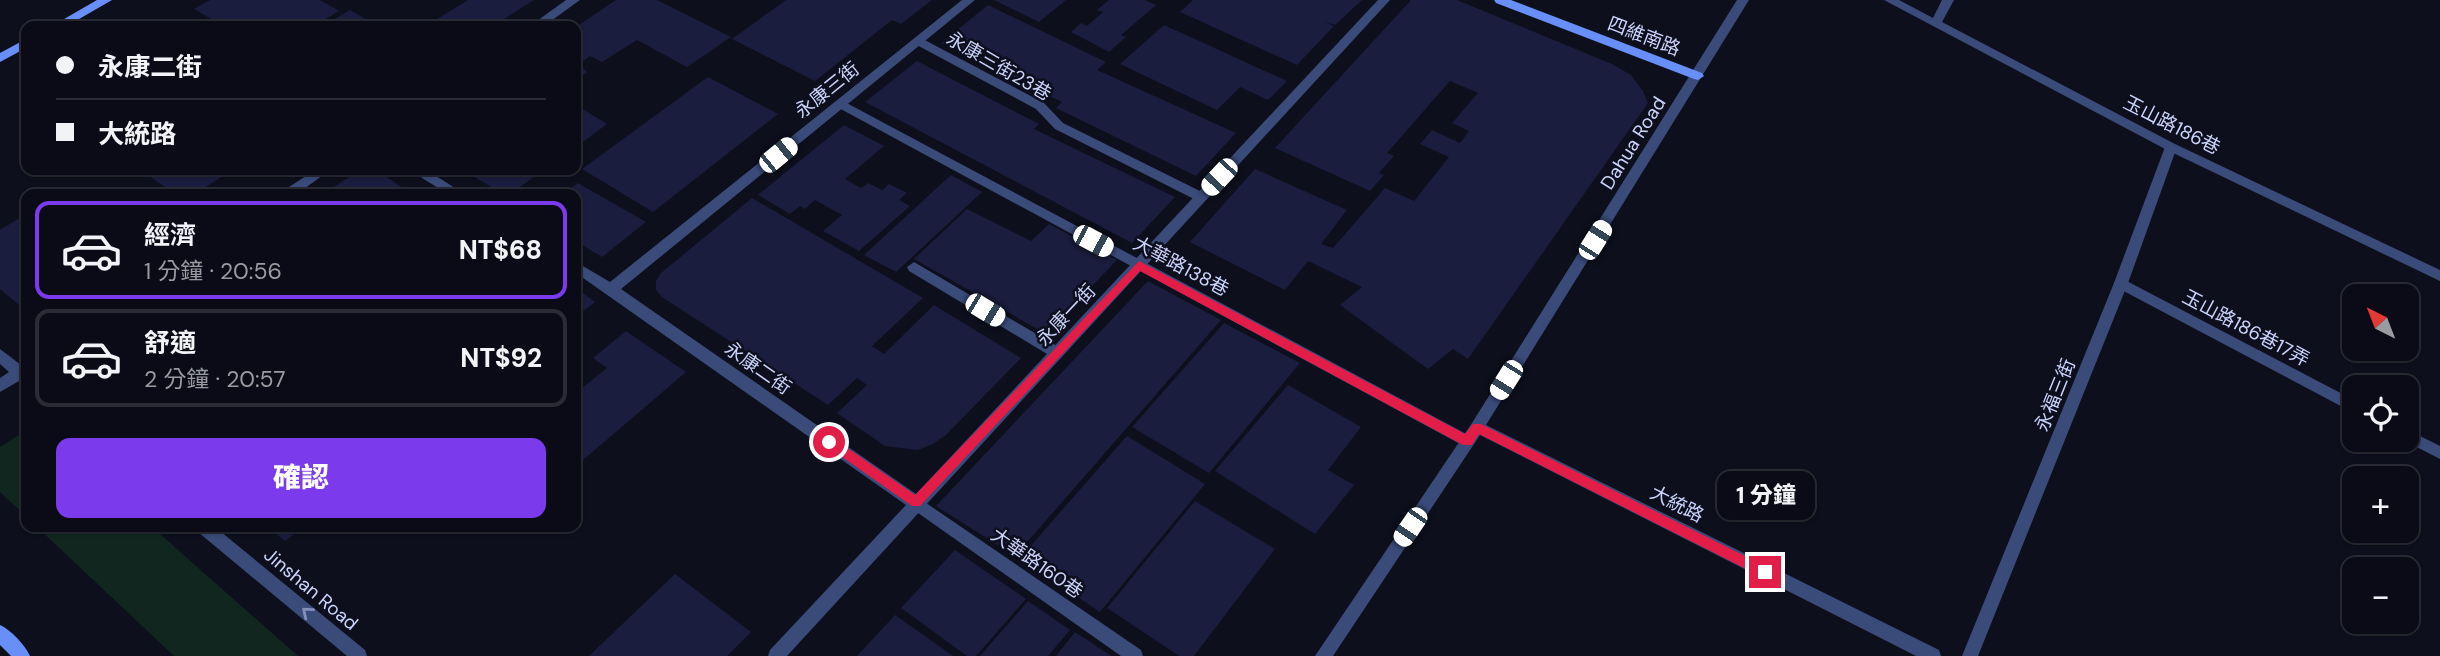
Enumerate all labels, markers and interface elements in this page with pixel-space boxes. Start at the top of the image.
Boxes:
street label: 四維南路 [1604,11,1684,61]
street label: 永康三街23巷 [942,26,1056,106]
text: 永康二街 [98,50,202,84]
street label: 永康三街 [790,56,864,124]
street label: 玉山路186巷 [2119,90,2225,160]
street label: Dahua Road [1595,92,1671,194]
text: 大統路 [98,117,176,151]
car [756,134,801,176]
car [1197,154,1242,200]
car [1575,217,1616,263]
text: 經濟 [144,218,196,252]
icon: car [60,219,123,282]
car [1070,222,1117,260]
street label: 大華路138巷 [1129,230,1233,302]
text: NT$68 [459,233,542,267]
text: 1 分鐘 · 20:56 [144,256,282,286]
street label: 永康一街 [1031,279,1101,351]
street label: 玉山路186巷17弄 [2178,284,2314,372]
north arrow [2342,284,2418,360]
map controls [2342,284,2419,634]
car [962,290,1009,330]
text: 舒適 [144,326,196,360]
icon: car [60,327,123,390]
street label: 永康二街 [720,336,796,400]
text: NT$92 [460,341,542,375]
street label: 永福三街 [2029,355,2081,435]
car [1486,357,1527,403]
text: 2 分鐘 · 20:57 [144,364,285,394]
button: locate [2342,375,2419,452]
route start [813,426,845,458]
button: 確認 [56,438,546,518]
button: + [2342,466,2419,543]
callout: 1 分鐘 [1716,470,1814,520]
street label: 大統路 [1646,480,1708,528]
text: 1 分鐘 [1736,480,1796,510]
car [1390,504,1431,550]
street label: 大華路160巷 [986,522,1088,604]
street label: Jinshan Road [259,542,363,636]
route end [1749,556,1781,588]
button: − [2342,557,2419,634]
one-way arrow [302,608,315,620]

